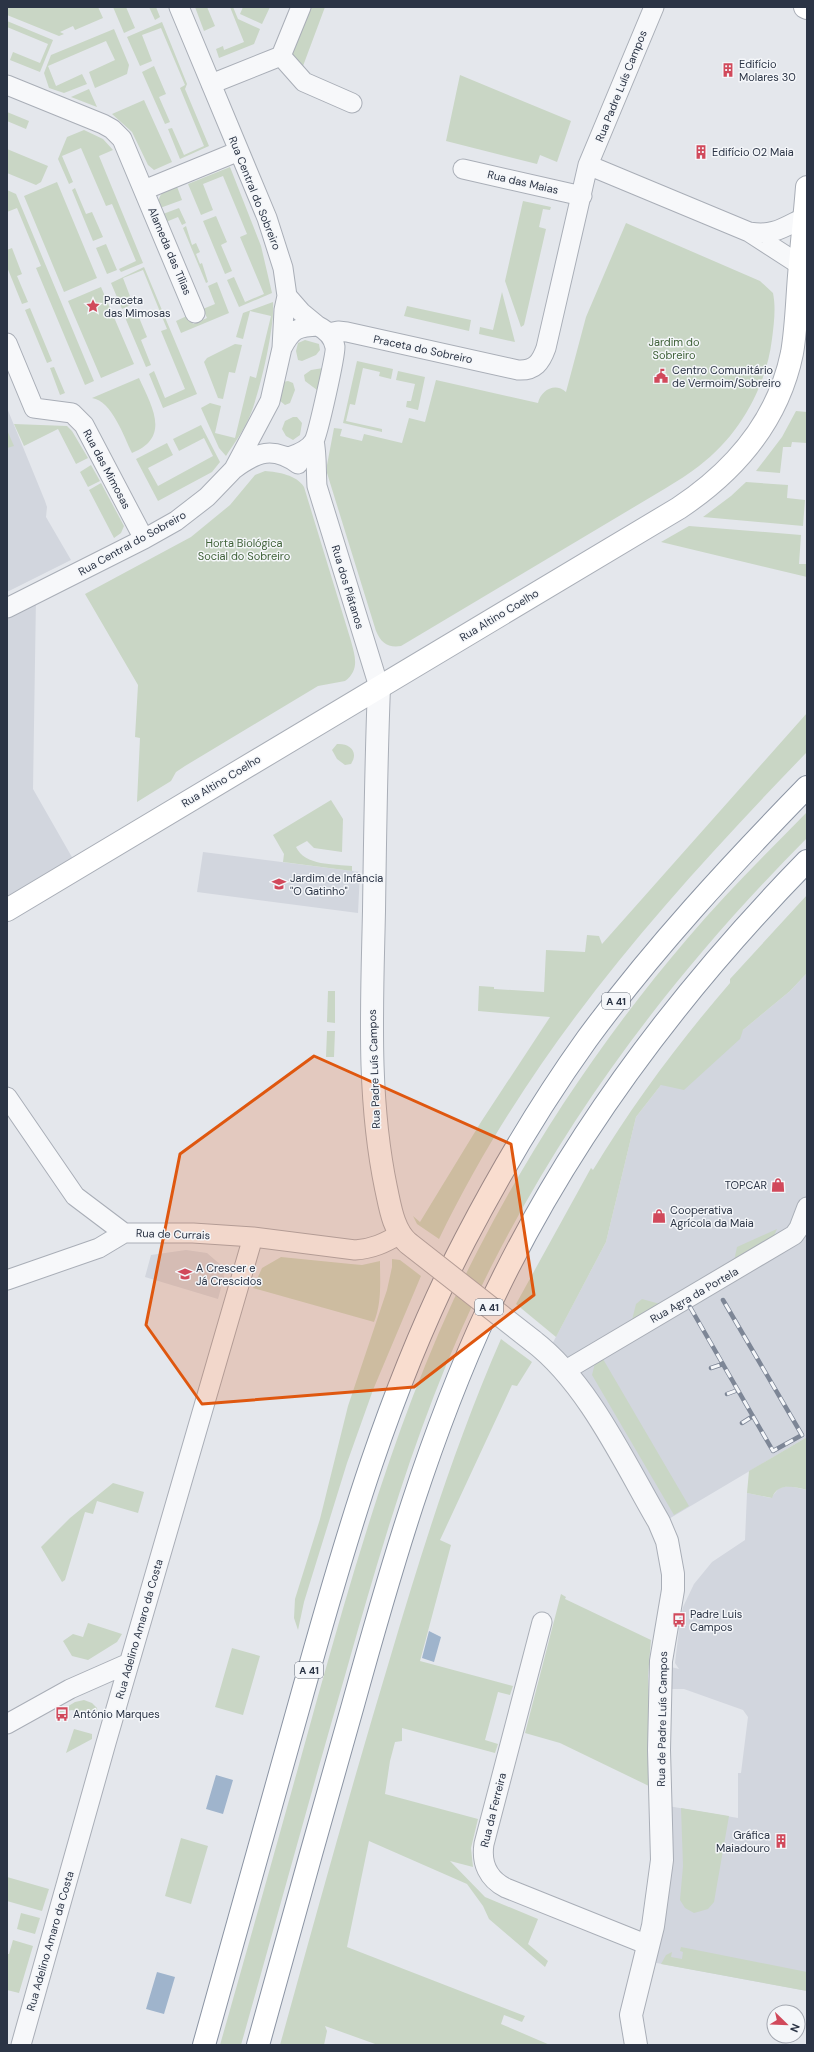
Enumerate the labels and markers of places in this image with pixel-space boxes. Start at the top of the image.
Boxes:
place label: Edifício Molares 30 [739,57,796,84]
building icon: Edifício Molares 30 [720,62,736,78]
building icon: Edifício O2 Maia [693,144,709,160]
place label: Edifício O2 Maia [712,145,794,159]
place label: Praceta das Mimosas [104,293,171,320]
place icon: Praceta das Mimosas [85,298,101,314]
place label: Centro Comunitário de Vermoim/Sobreiro [672,363,781,390]
public building icon: Centro Comunitário de Vermoim/Sobreiro [653,368,669,384]
place label: Jardim de Infância "O Gatinho" [290,871,383,898]
school or university icon: Jardim de Infância "O Gatinho" [271,876,287,892]
shop icon: TOPCAR [770,1177,786,1193]
place label: TOPCAR [725,1178,767,1192]
place label: Cooperativa Agrícola da Maia [670,1203,754,1230]
shop icon: Cooperativa Agrícola da Maia [651,1208,667,1224]
place label: A Crescer e Já Crescidos [196,1261,262,1288]
school or university icon: A Crescer e Já Crescidos [177,1266,193,1282]
place label: Padre Luis Campos [690,1607,742,1634]
bus stop icon: Padre Luis Campos [671,1612,687,1628]
bus stop icon: António Marques [54,1706,70,1722]
place label: António Marques [73,1707,160,1721]
place label: Gráfica Maiadouro [716,1828,770,1855]
building icon: Gráfica Maiadouro [773,1833,789,1849]

